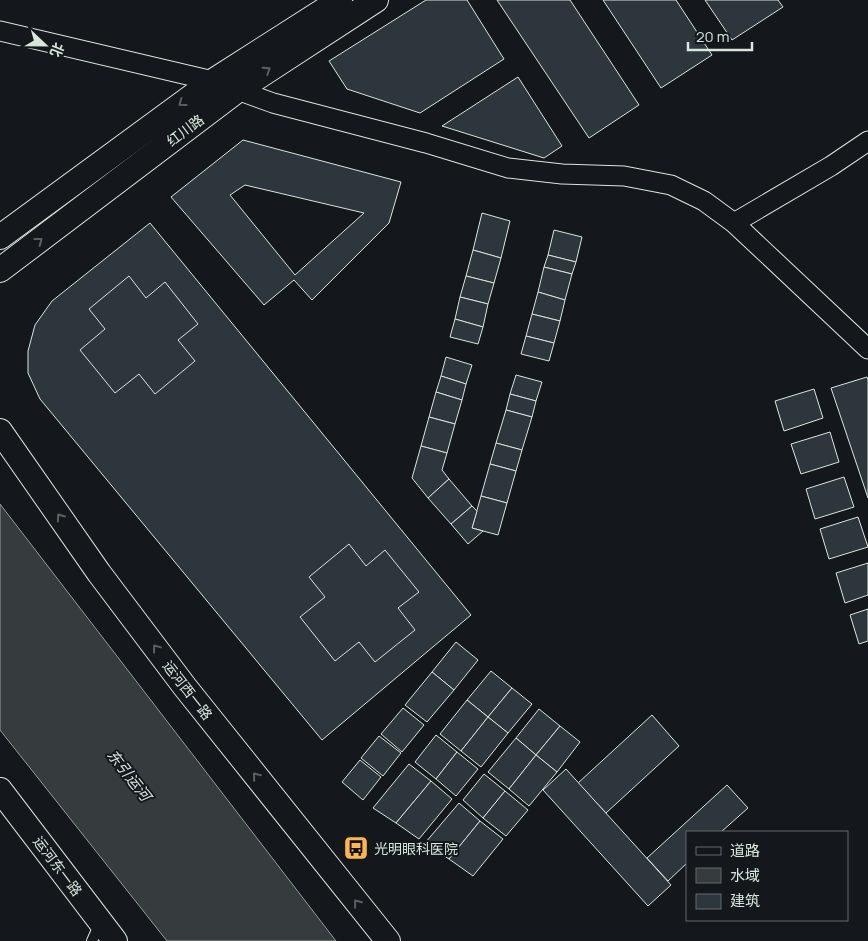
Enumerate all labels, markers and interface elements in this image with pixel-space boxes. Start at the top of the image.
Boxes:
north arrow [20,20,70,70]
scale bar [688,20,752,52]
text: 20 m [696,26,729,47]
text: 北 [46,40,69,60]
one-way arrow [262,67,271,77]
one-way arrow [179,97,188,106]
street label: 红川路 [163,110,207,150]
one-way arrow [33,238,42,246]
one-way arrow [57,513,66,522]
one-way arrow [153,645,161,654]
street label: 运河西一路 [159,657,217,723]
water label: 东引运河 [102,745,158,807]
one-way arrow [254,773,262,782]
legend [686,831,848,921]
street label: 运河东一路 [29,832,87,900]
bus stop icon: 光明眼科医院 [343,835,369,861]
place label: 光明眼科医院 [374,839,458,858]
text: 道路 [730,840,760,861]
text: 水域 [730,865,760,886]
text: 建筑 [730,890,760,911]
one-way arrow [355,900,363,909]

